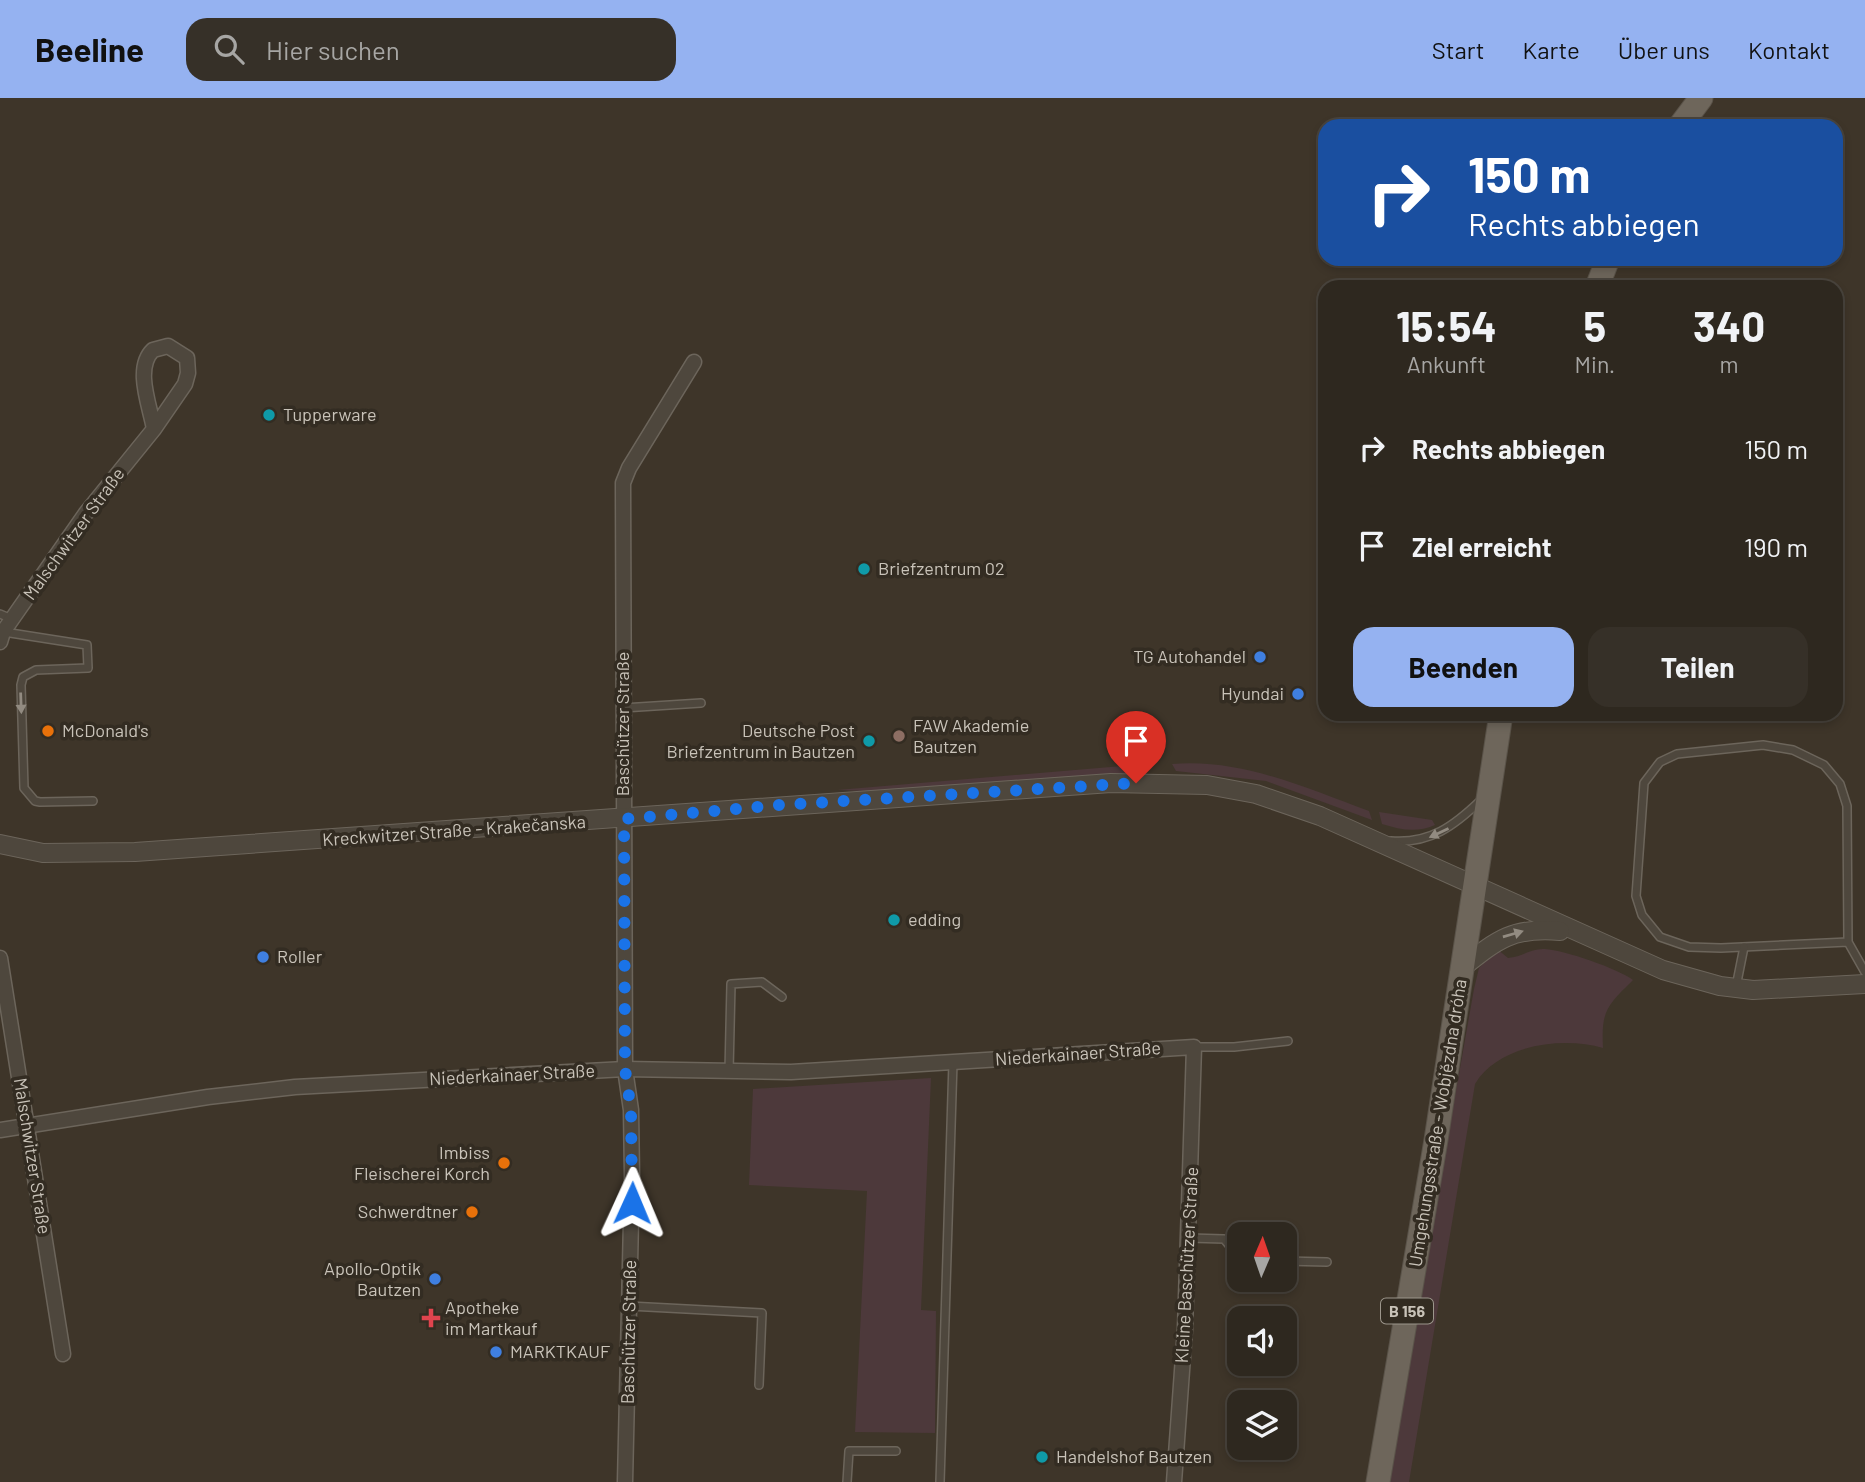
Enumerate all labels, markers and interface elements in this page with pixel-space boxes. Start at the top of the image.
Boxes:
search box [186,18,676,81]
text: Beeline [35,29,144,69]
icon: search [210,30,248,68]
text: Hier suchen [266,34,400,65]
text: Start [1432,35,1485,64]
text: Karte [1523,35,1580,64]
text: Über uns [1618,35,1710,64]
text: Kontakt [1748,35,1830,64]
text: 150 m [1468,144,1590,203]
icon: right [1353,147,1444,238]
text: Rechts abbiegen [1468,204,1700,242]
text: 15:54 [1396,300,1497,350]
text: 5 [1584,300,1606,350]
text: 340 [1693,300,1765,350]
text: Ankunft [1407,350,1486,378]
text: Min. [1575,350,1615,378]
text: m [1720,350,1739,378]
place label: Tupperware [283,403,377,425]
marker: Tupperware [261,407,277,423]
icon: right [1353,429,1391,467]
text: Rechts abbiegen [1412,433,1605,464]
text: 150 m [1744,433,1808,464]
street label: Malschwitzer Straße [18,463,129,604]
icon: arrive [1353,527,1391,565]
text: Ziel erreicht [1412,531,1552,562]
text: 190 m [1744,531,1808,562]
place label: Briefzentrum 02 [878,557,1005,579]
marker: Briefzentrum 02 [856,561,872,577]
button: Beenden [1353,627,1574,707]
button: Teilen [1588,627,1808,707]
place label: TG Autohandel [1133,645,1246,667]
marker: TG Autohandel [1252,649,1268,665]
street label: Baschützer Straße [611,652,633,796]
place label: Hyundai [1221,682,1284,704]
marker: Hyundai [1290,686,1306,702]
one-way arrow [16,692,27,714]
pin [1106,711,1166,783]
place label: FAW Akademie Bautzen [913,714,1029,757]
place label: McDonald's [62,719,149,741]
place label: Deutsche Post Briefzentrum in Bautzen [666,719,855,762]
icon: arrive [1117,722,1155,760]
marker: McDonald's [40,723,56,739]
marker: FAW Akademie Bautzen [891,728,907,744]
marker: Deutsche Post Briefzentrum in Bautzen [861,733,877,749]
street label: Kreckwitzer Straße - Krakečanska [322,810,586,850]
one-way arrow [1429,827,1449,839]
place label: edding [908,908,961,930]
marker: edding [886,912,902,928]
one-way arrow [1503,928,1524,938]
place label: Roller [277,945,323,967]
marker: Roller [255,949,271,965]
street label: Umgehungsstraße - Wobjězdna dróha [1403,977,1471,1268]
street label: Niederkainaer Straße [994,1036,1162,1070]
street label: Niederkainaer Straße [428,1059,595,1089]
street label: Malschwitzer Straße [10,1076,56,1236]
place label: Imbiss Fleischerei Korch [354,1141,490,1184]
marker: Imbiss Fleischerei Korch [496,1155,512,1171]
position arrow [595,1166,669,1240]
street label: Kleine Baschützer Straße [1170,1166,1202,1364]
place label: Schwerdtner [358,1200,458,1222]
marker: Schwerdtner [464,1204,480,1220]
north arrow [1227,1222,1297,1292]
map controls [1227,1222,1297,1460]
place label: Apollo-Optik Bautzen [324,1257,421,1300]
street label: Baschützer Straße [616,1260,640,1404]
marker: Apollo-Optik Bautzen [427,1271,443,1287]
place label: Apotheke im Martkauf [445,1296,538,1339]
road number: B 156 [1381,1298,1433,1324]
button: sound [1227,1306,1297,1376]
marker: Apotheke im Martkauf [423,1310,439,1326]
place label: MARKTKAUF [510,1340,610,1362]
marker: MARKTKAUF [488,1344,504,1360]
button: layers [1227,1390,1297,1460]
place label: Handelshof Bautzen [1056,1445,1212,1467]
marker: Handelshof Bautzen [1034,1449,1050,1465]

